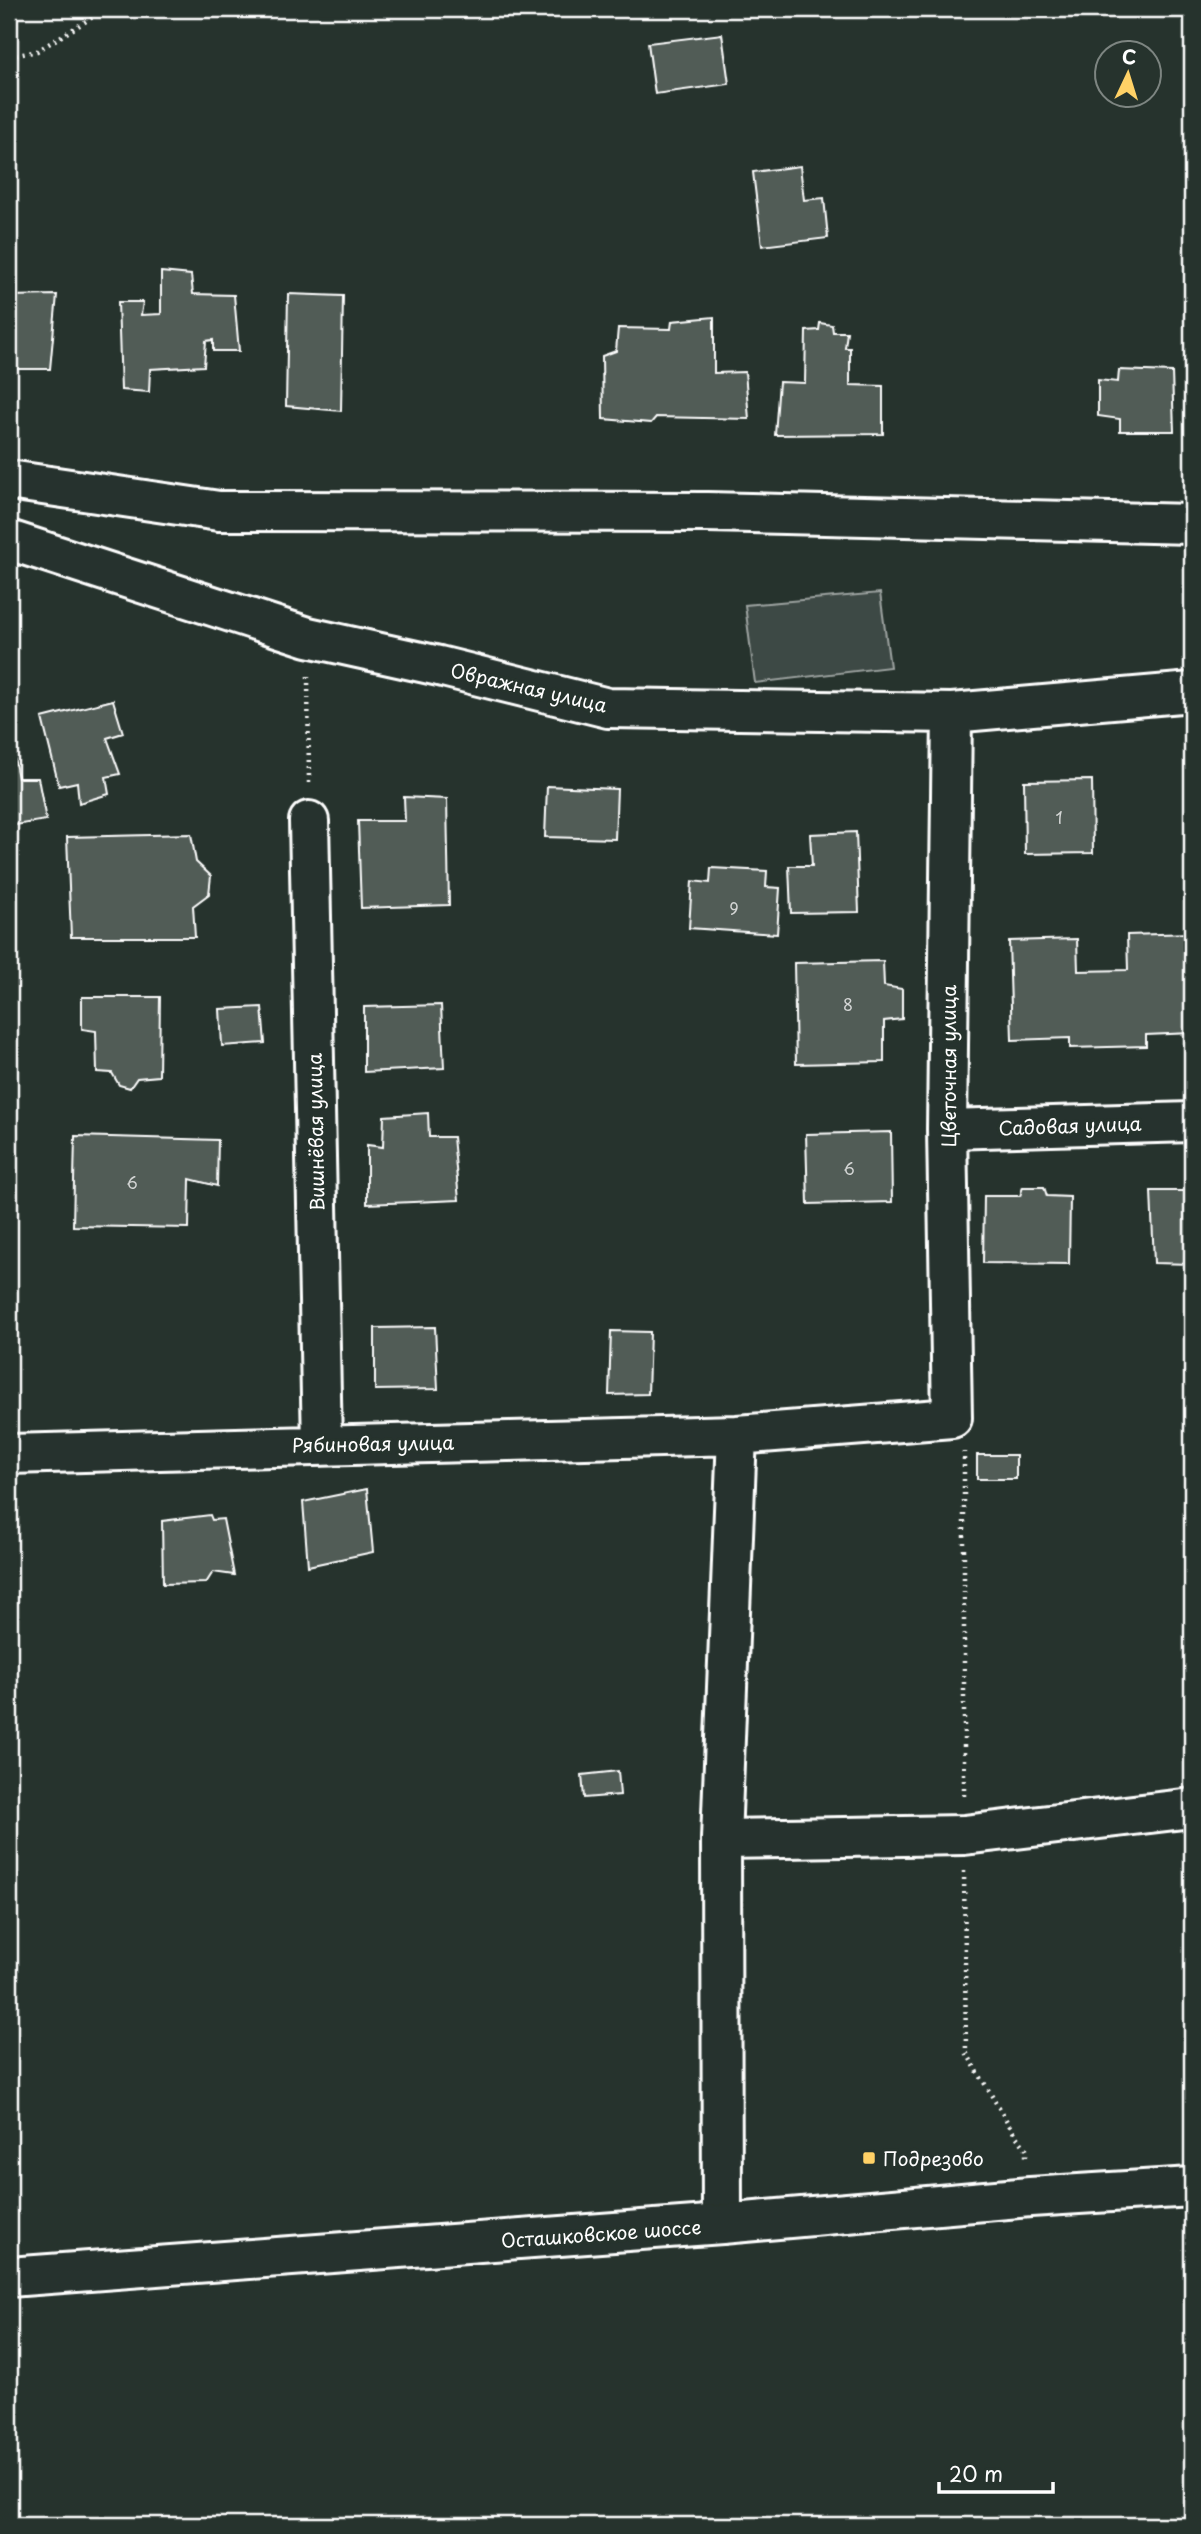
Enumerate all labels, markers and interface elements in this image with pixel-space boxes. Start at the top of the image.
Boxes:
north arrow [1092,38,1162,108]
text: С [1121,42,1137,71]
street label: Овражная улица [448,655,610,719]
house number: 1 [1055,805,1063,829]
house number: 9 [729,896,739,920]
street label: Цветочная улица [934,985,962,1147]
house number: 8 [843,992,853,1016]
street label: Вишнёвая улица [300,1053,330,1211]
street label: Садовая улица [998,1109,1142,1141]
house number: 6 [843,1156,855,1180]
house number: 6 [126,1170,138,1194]
street label: Рябиновая улица [292,1428,454,1458]
place label: Подрезово [883,2144,984,2172]
marker: Подрезово [861,2150,877,2166]
street label: Осташковское шоссе [500,2212,702,2254]
scale bar [939,2450,1052,2494]
text: 20 m [949,2457,1003,2489]

